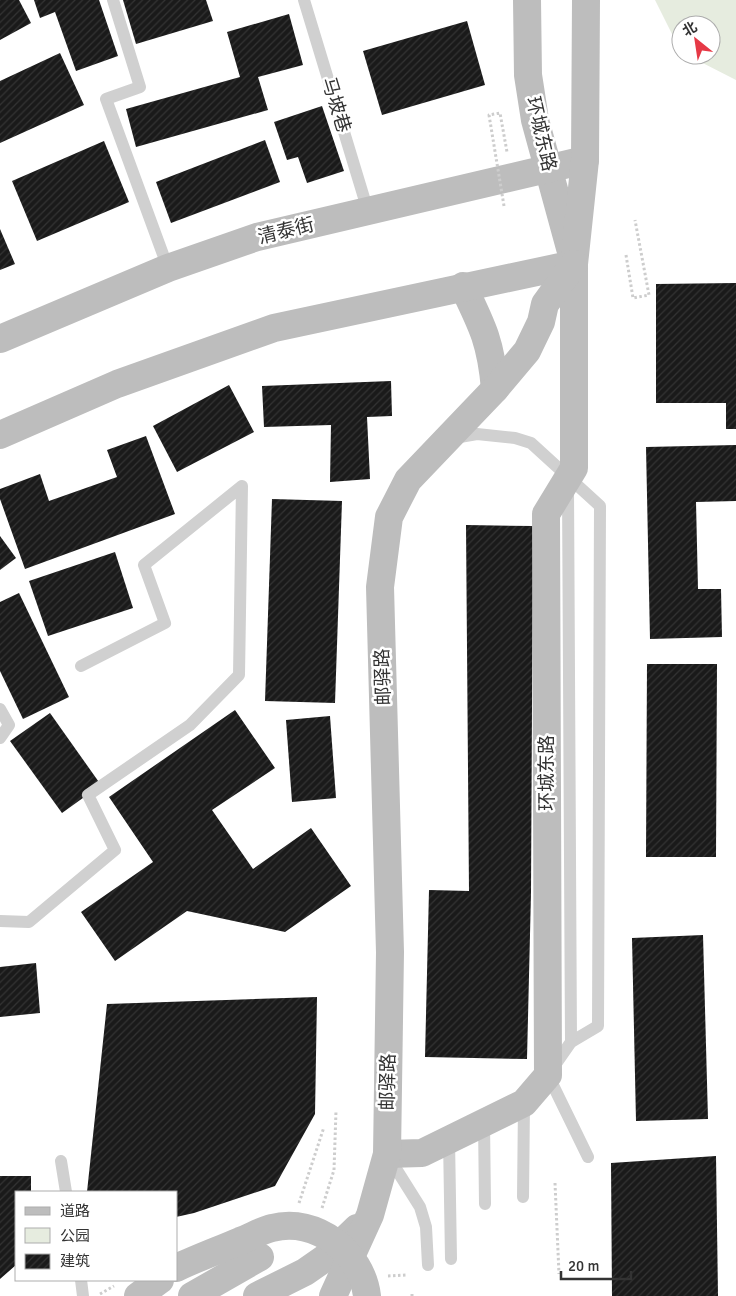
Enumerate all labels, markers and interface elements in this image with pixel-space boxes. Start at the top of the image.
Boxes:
north arrow [671,15,721,65]
text: 北 [679,18,700,40]
street label: 马坡巷 [316,74,356,136]
street label: 环城东路 [521,94,561,174]
street label: 清泰街 [255,212,317,250]
street label: 邮驿路 [370,648,396,706]
street label: 环城东路 [535,735,559,811]
street label: 邮驿路 [376,1053,400,1111]
legend [15,1191,178,1281]
text: 道路 [60,1202,90,1220]
text: 公园 [60,1227,90,1245]
scale bar [561,1248,631,1280]
text: 建筑 [60,1252,90,1270]
text: 20 m [568,1257,599,1275]

